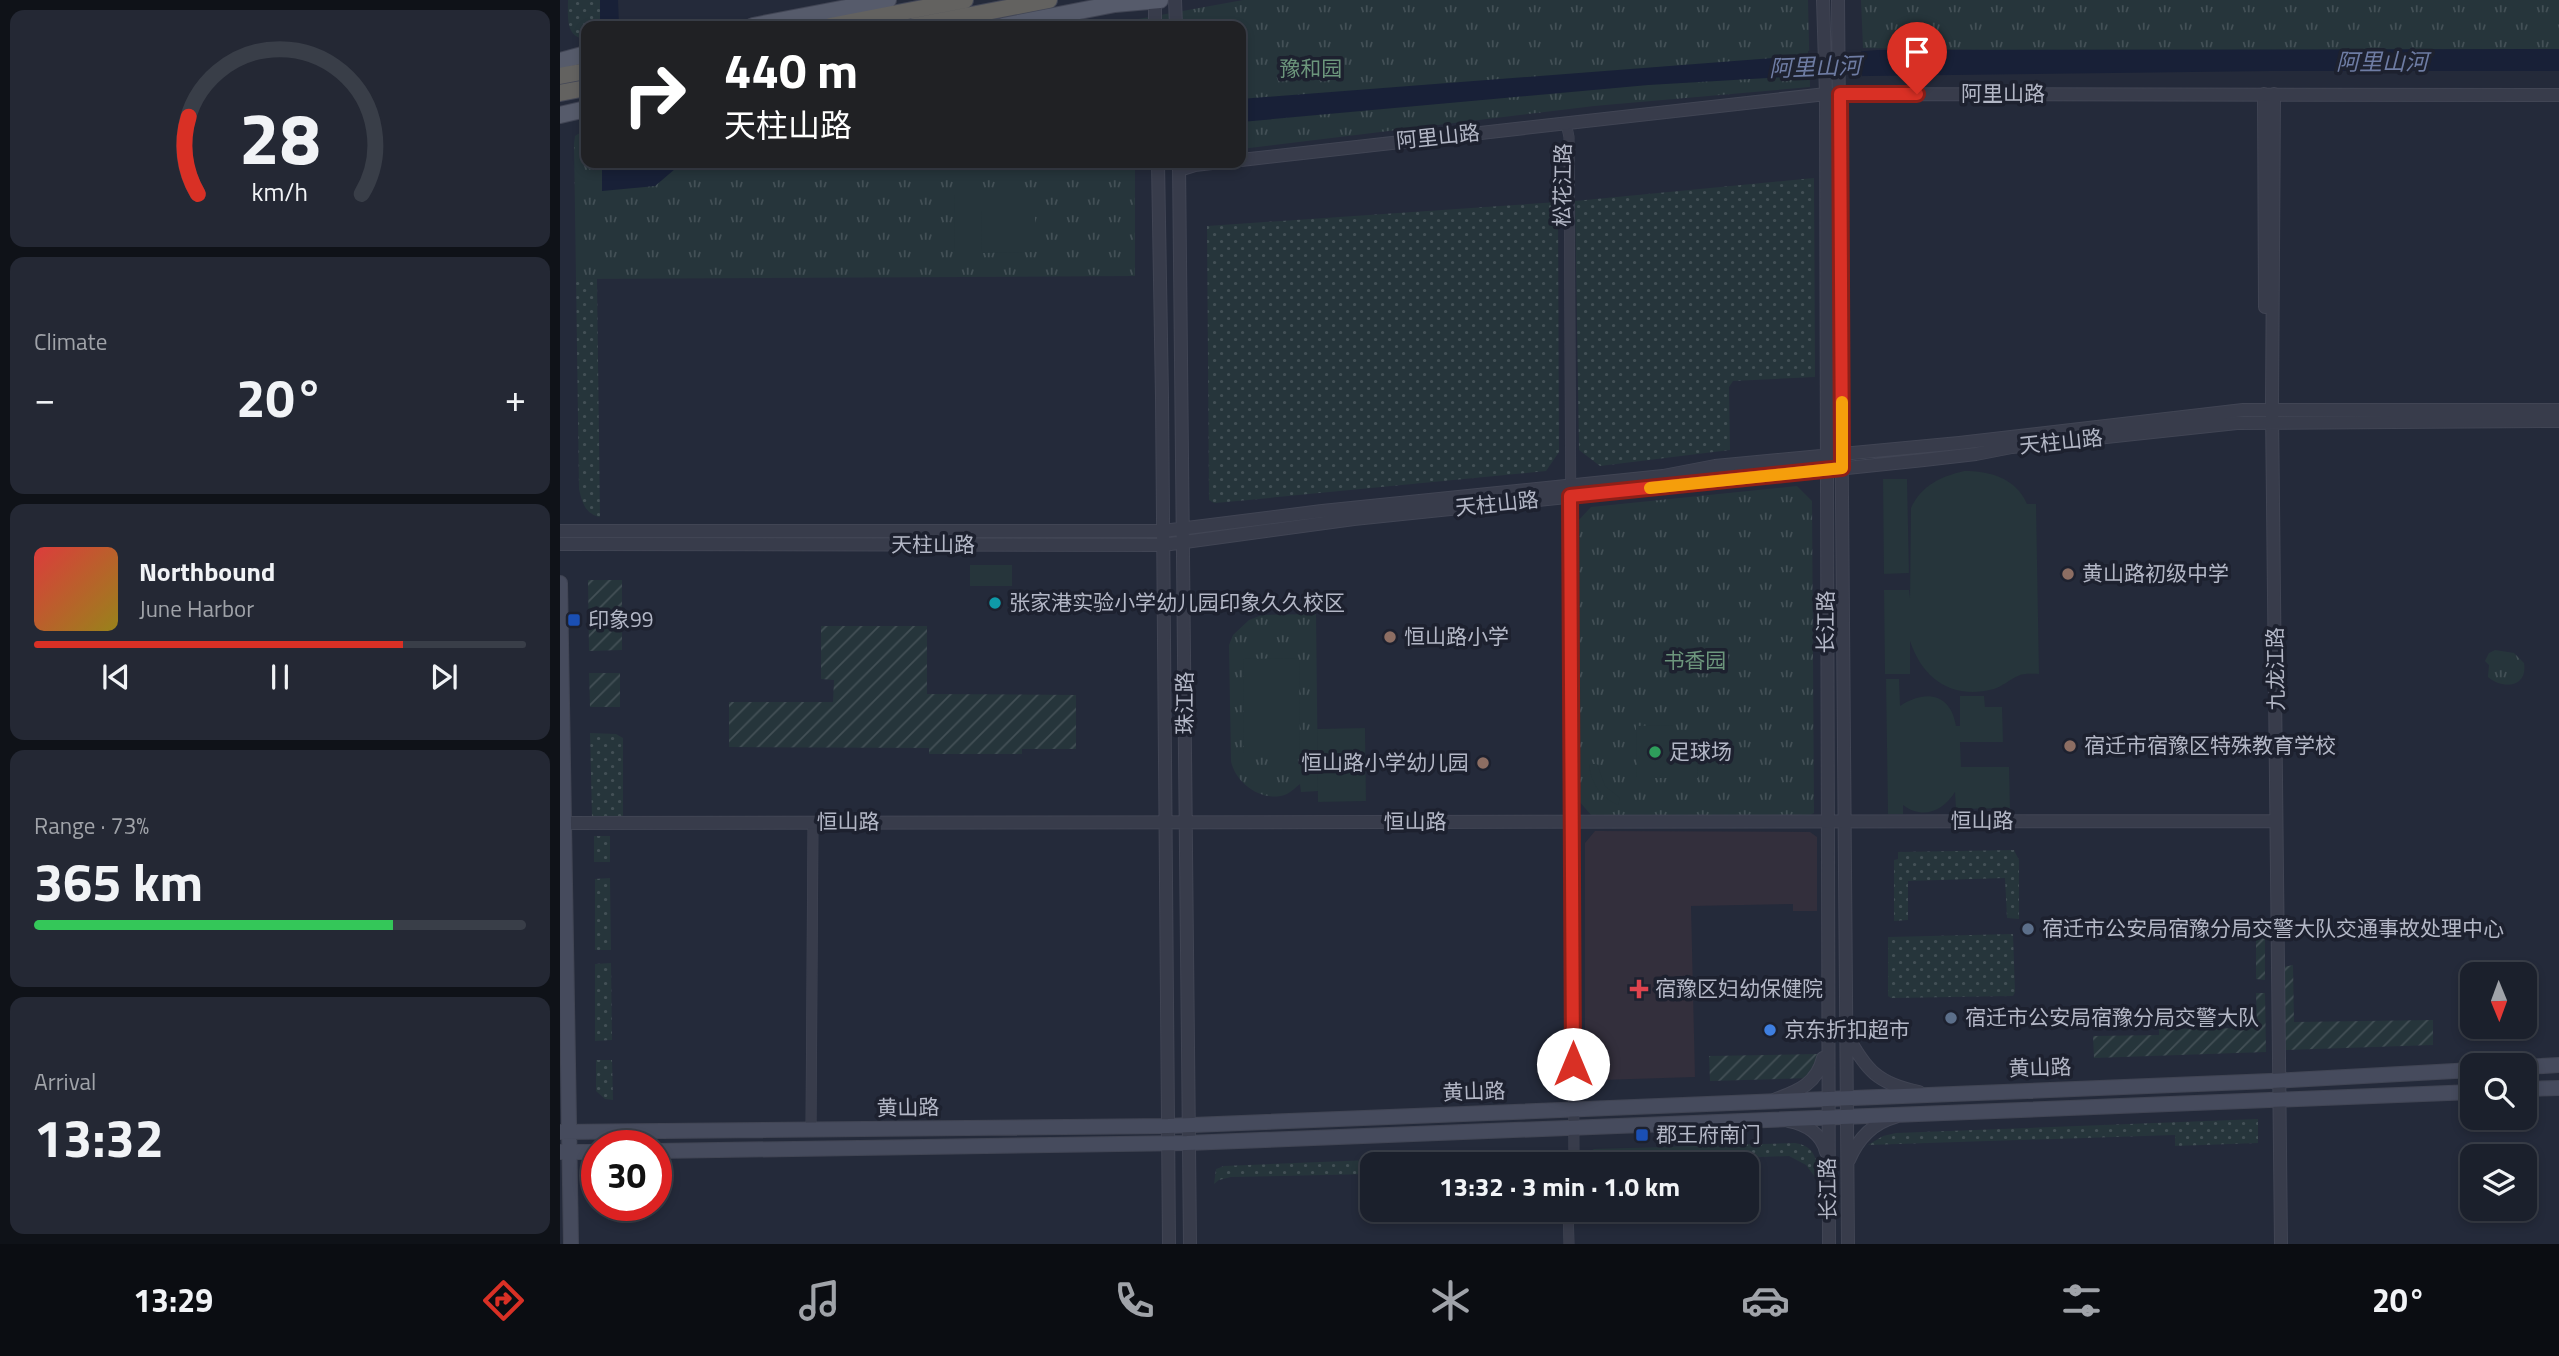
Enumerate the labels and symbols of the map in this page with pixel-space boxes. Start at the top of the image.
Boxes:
pin [1887,22,1947,94]
water label: 阿里山河 [2336,44,2432,79]
water label: 阿里山河 [1768,47,1866,86]
park label: 豫和园 [1280,52,1343,84]
street label: 阿里山路 [1961,77,2045,109]
street label: 阿里山路 [1394,116,1481,156]
street label: 松花江路 [1545,143,1579,227]
street label: 天柱山路 [2017,421,2104,461]
street label: 天柱山路 [1453,483,1540,523]
street label: 天柱山路 [891,528,975,560]
place label: 黄山路初级中学 [2082,557,2229,589]
marker: 黄山路初级中学 [2060,566,2076,582]
place label: 张家港实验小学幼儿园印象久久校区 [1009,586,1345,618]
street label: 长江路 [1809,591,1841,654]
marker: 张家港实验小学幼儿园印象久久校区 [987,595,1003,611]
place label: 印象99 [588,603,654,635]
marker: 印象99 [566,612,582,628]
place label: 恒山路小学 [1404,620,1509,652]
street label: 九龙江路 [2258,627,2292,711]
marker: 恒山路小学 [1382,629,1398,645]
park label: 书香园 [1664,644,1727,676]
street label: 珠江路 [1168,672,1200,735]
place label: 宿迁市宿豫区特殊教育学校 [2084,729,2336,761]
place label: 足球场 [1669,735,1732,767]
marker: 宿迁市宿豫区特殊教育学校 [2062,738,2078,754]
marker: 足球场 [1647,744,1663,760]
place label: 恒山路小学幼儿园 [1301,746,1469,778]
marker: 恒山路小学幼儿园 [1475,755,1491,771]
street label: 恒山路 [1951,804,2014,836]
street label: 恒山路 [817,805,880,837]
street label: 恒山路 [1384,805,1447,837]
place label: 宿迁市公安局宿豫分局交警大队交通事故处理中心 [2042,912,2504,944]
marker: 宿迁市公安局宿豫分局交警大队交通事故处理中心 [2020,921,2036,937]
north arrow [2460,962,2538,1040]
place label: 宿豫区妇幼保健院 [1655,972,1823,1004]
marker: 宿豫区妇幼保健院 [1629,979,1649,999]
place label: 宿迁市公安局宿豫分局交警大队 [1965,1001,2259,1033]
marker: 宿迁市公安局宿豫分局交警大队 [1943,1010,1959,1026]
place label: 京东折扣超市 [1784,1013,1910,1045]
marker: 京东折扣超市 [1762,1022,1778,1038]
position arrow [1536,1027,1610,1101]
street label: 黄山路 [2008,1050,2072,1084]
street label: 黄山路 [1442,1074,1506,1108]
street label: 黄山路 [876,1090,940,1124]
place label: 郡王府南门 [1656,1118,1761,1150]
marker: 郡王府南门 [1634,1127,1650,1143]
speed limit sign: 30 [581,1130,672,1221]
street label: 长江路 [1810,1157,1844,1221]

